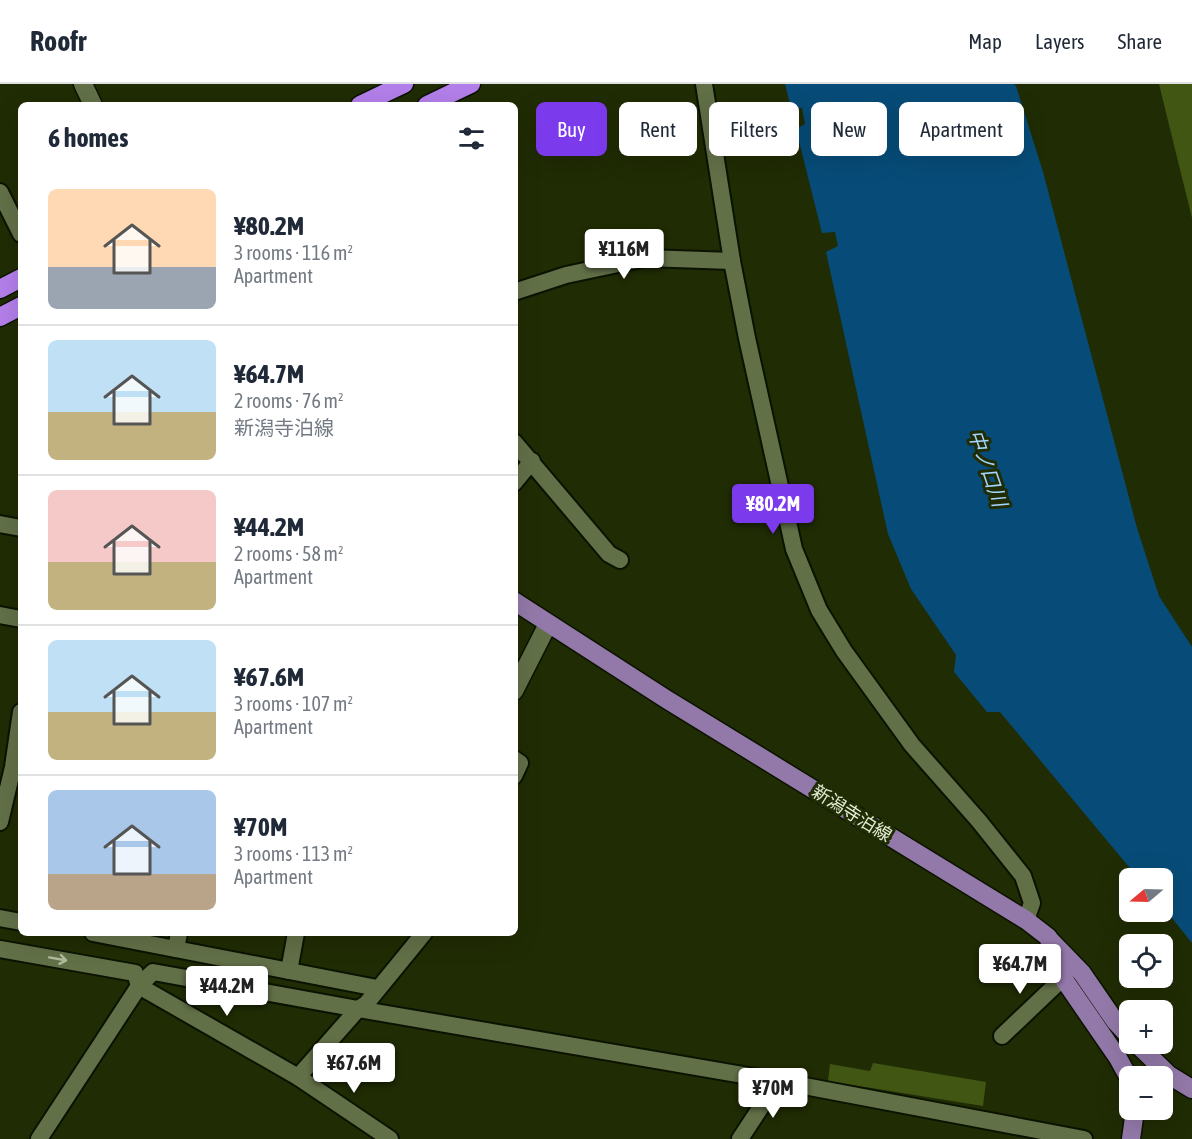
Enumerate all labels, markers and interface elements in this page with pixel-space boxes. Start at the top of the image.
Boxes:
text: Roofr [30,25,86,57]
text: Map [968,29,1002,53]
text: Layers [1035,29,1085,53]
text: Share [1118,29,1162,53]
chip: Buy [536,102,607,156]
chip: Rent [619,102,697,156]
chip: Filters [709,102,799,156]
chip: New [811,102,887,156]
chip: Apartment [899,102,1024,156]
icon: filters [455,122,488,155]
text: 6 homes [48,123,128,153]
text: ¥80.2M [234,211,304,241]
icon: home [96,213,168,285]
pin: ¥116M [582,229,666,280]
text: ¥116M [599,237,649,260]
text: 3 rooms · 116 m² [234,241,353,264]
text: Apartment [234,264,313,287]
text: ¥64.7M [234,359,304,389]
icon: home [96,364,168,436]
text: 2 rooms · 76 m² [234,389,344,412]
text: 新潟寺泊線 [234,416,334,439]
water label: 中ノ口川 [964,426,1013,511]
pin: ¥80.2M [724,484,822,535]
text: ¥80.2M [746,492,800,515]
text: ¥44.2M [234,512,304,542]
icon: home [96,514,168,586]
text: 2 rooms · 58 m² [234,542,344,565]
text: Apartment [234,565,313,588]
text: ¥67.6M [234,662,304,692]
icon: home [96,664,168,736]
text: 3 rooms · 107 m² [234,692,353,715]
text: Apartment [234,715,313,738]
street label: 新潟寺泊線 [808,780,896,846]
text: ¥70M [234,812,287,842]
icon: home [96,814,168,886]
text: 3 rooms · 113 m² [234,842,353,865]
text: Apartment [234,865,313,888]
north arrow [1119,868,1173,922]
map controls [1119,868,1173,1120]
button: locate [1119,934,1173,988]
pin: ¥64.7M [971,944,1069,995]
text: ¥64.7M [993,952,1047,975]
one-way arrow [47,954,67,965]
pin: ¥44.2M [178,966,276,1017]
text: ¥44.2M [200,974,254,997]
button: + [1119,1000,1173,1054]
pin: ¥67.6M [305,1043,403,1094]
text: ¥67.6M [327,1051,381,1074]
button: − [1119,1066,1173,1120]
pin: ¥70M [737,1068,809,1119]
text: ¥70M [752,1076,794,1099]

